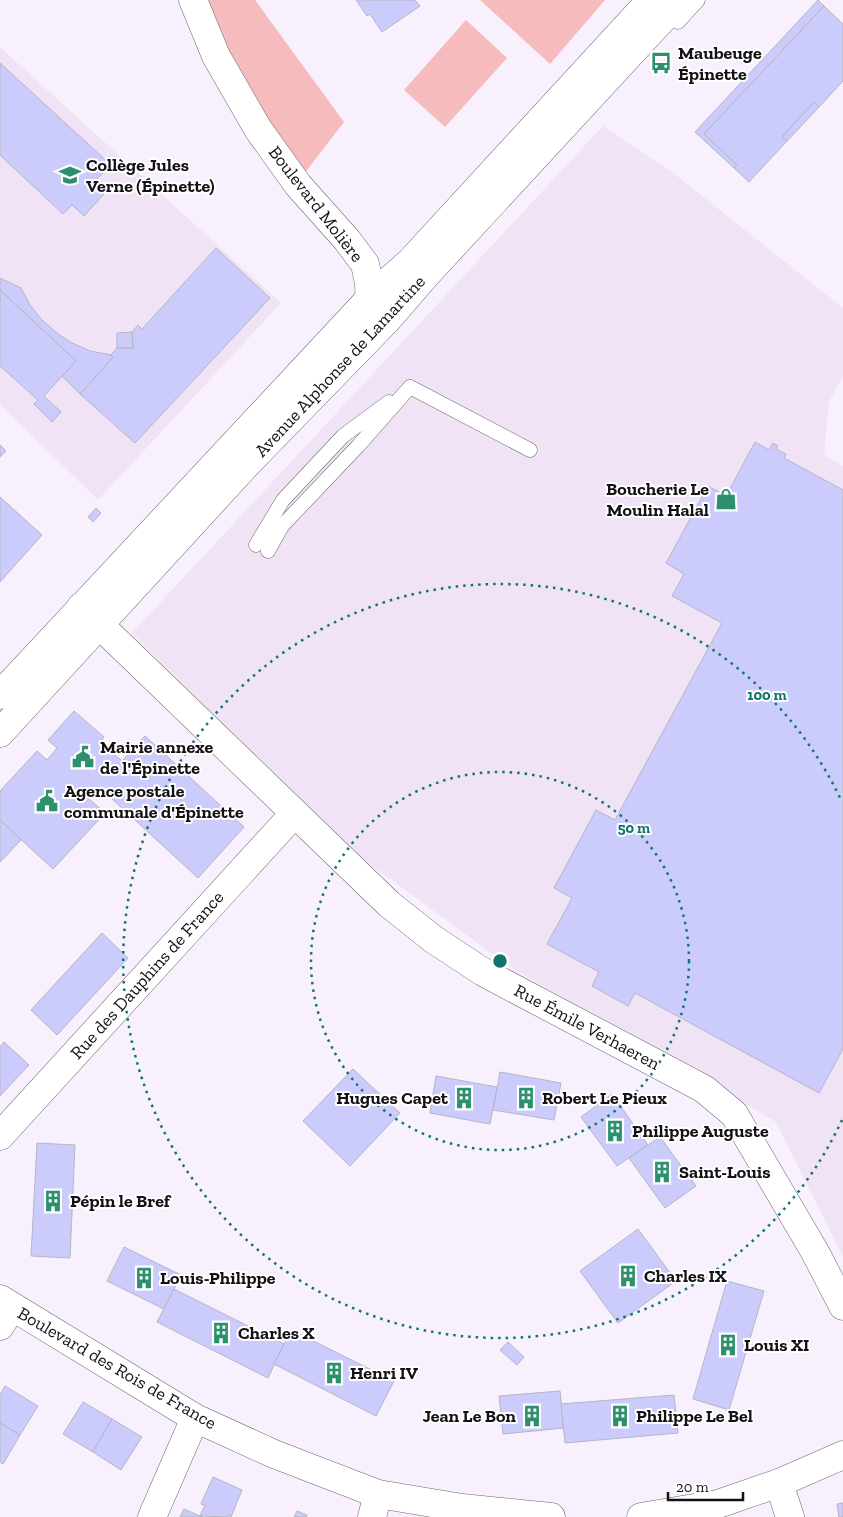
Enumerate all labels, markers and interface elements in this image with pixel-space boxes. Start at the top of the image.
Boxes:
place label: Maubeuge Épinette [678,42,762,85]
bus stop icon: Maubeuge Épinette [648,50,674,76]
street label: Boulevard Molière [264,141,368,267]
place label: Collège Jules Verne (Épinette) [86,154,215,197]
school or university icon: Collège Jules Verne (Épinette) [57,162,83,188]
street label: Avenue Alphonse de Lamartine [250,271,430,461]
place label: Boucherie Le Moulin Halal [606,478,709,521]
shop icon: Boucherie Le Moulin Halal [713,486,739,512]
text: 100 m [747,686,787,704]
place label: Mairie annexe de l'Épinette [100,736,214,779]
public building icon: Mairie annexe de l'Épinette [70,744,96,770]
place label: Agence postale communale d'Épinette [64,780,244,823]
public building icon: Agence postale communale d'Épinette [34,788,60,814]
text: 50 m [618,819,650,837]
street label: Rue des Dauphins de France [66,886,228,1064]
centre of rings [491,952,509,970]
street label: Rue Émile Verhaeren [510,979,664,1075]
building icon: Hugues Capet [451,1085,477,1111]
building icon: Robert Le Pieux [513,1085,539,1111]
place label: Hugues Capet [336,1087,449,1109]
place label: Robert Le Pieux [542,1087,667,1109]
building icon: Philippe Auguste [602,1118,628,1144]
place label: Philippe Auguste [632,1120,769,1142]
building icon: Saint-Louis [649,1159,675,1185]
place label: Saint-Louis [679,1161,770,1183]
building icon: Pépin le Bref [40,1188,66,1214]
place label: Pépin le Bref [70,1190,172,1212]
building icon: Charles IX [615,1263,641,1289]
building icon: Louis-Philippe [131,1265,157,1291]
place label: Charles IX [644,1265,727,1287]
place label: Louis-Philippe [160,1267,276,1289]
street label: Boulevard des Rois de France [14,1302,220,1434]
building icon: Charles X [208,1320,234,1346]
place label: Charles X [238,1322,314,1344]
building icon: Louis XI [715,1332,741,1358]
place label: Louis XI [744,1334,809,1356]
building icon: Henri IV [321,1360,347,1386]
place label: Henri IV [350,1362,419,1384]
building icon: Jean Le Bon [519,1403,545,1429]
building icon: Philippe Le Bel [607,1403,633,1429]
place label: Jean Le Bon [423,1405,516,1427]
place label: Philippe Le Bel [636,1405,753,1427]
scale bar [668,1470,743,1502]
text: 20 m [676,1478,709,1496]

